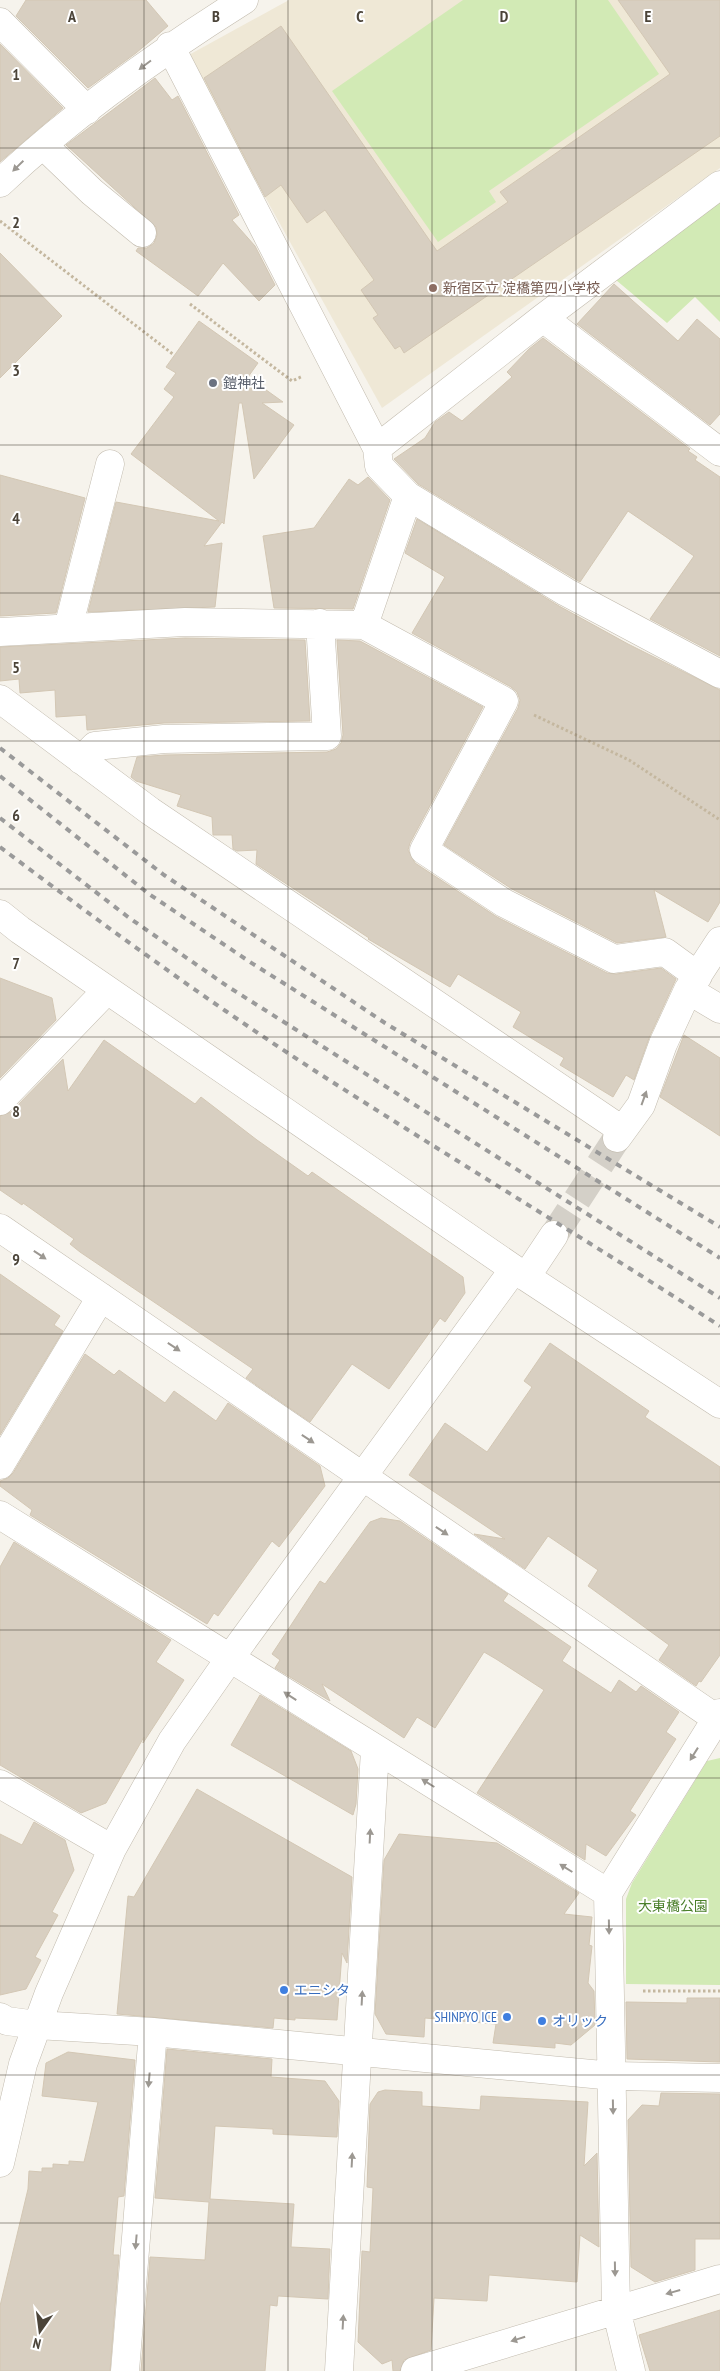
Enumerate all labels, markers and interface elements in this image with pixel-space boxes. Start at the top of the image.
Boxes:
text: A [67,6,77,26]
text: B [212,6,220,26]
text: C [356,6,364,26]
text: D [500,6,509,26]
text: E [645,6,652,26]
one-way arrow [139,60,152,71]
text: 1 [12,64,20,84]
one-way arrow [12,160,24,172]
text: 2 [12,212,20,232]
place label: 新宿区立 淀橋第四小学校 [443,279,600,297]
marker: 新宿区立 淀橋第四小学校 [427,282,439,294]
text: 3 [12,360,20,380]
place label: 鎧神社 [223,374,265,392]
marker: 鎧神社 [207,377,219,389]
text: 4 [12,508,20,528]
text: 5 [12,657,20,677]
text: 6 [12,805,20,825]
text: 7 [12,953,20,973]
one-way arrow [641,1090,648,1105]
text: 8 [12,1101,20,1121]
text: 9 [12,1249,20,1269]
one-way arrow [33,1250,47,1260]
one-way arrow [167,1342,181,1352]
one-way arrow [301,1434,315,1444]
one-way arrow [435,1526,449,1536]
one-way arrow [284,1691,297,1701]
one-way arrow [690,1747,699,1761]
one-way arrow [421,1778,434,1787]
one-way arrow [367,1827,375,1843]
one-way arrow [560,1863,573,1872]
park label: 大東橋公園 [638,1897,708,1915]
one-way arrow [605,1919,613,1935]
place label: エニシタ [294,1981,350,1999]
marker: エニシタ [278,1984,290,1996]
one-way arrow [358,1990,366,2006]
place label: SHINPYO ICE [434,2008,497,2026]
marker: SHINPYO ICE [501,2011,513,2023]
place label: オリック [552,2012,608,2030]
marker: オリック [536,2015,548,2027]
one-way arrow [145,2073,153,2089]
one-way arrow [609,2099,617,2115]
one-way arrow [349,2152,357,2168]
one-way arrow [132,2235,140,2251]
one-way arrow [611,2261,619,2277]
one-way arrow [666,2289,681,2297]
north arrow [15,2306,65,2356]
one-way arrow [339,2314,347,2330]
text: N [31,2334,43,2353]
one-way arrow [510,2336,525,2344]

